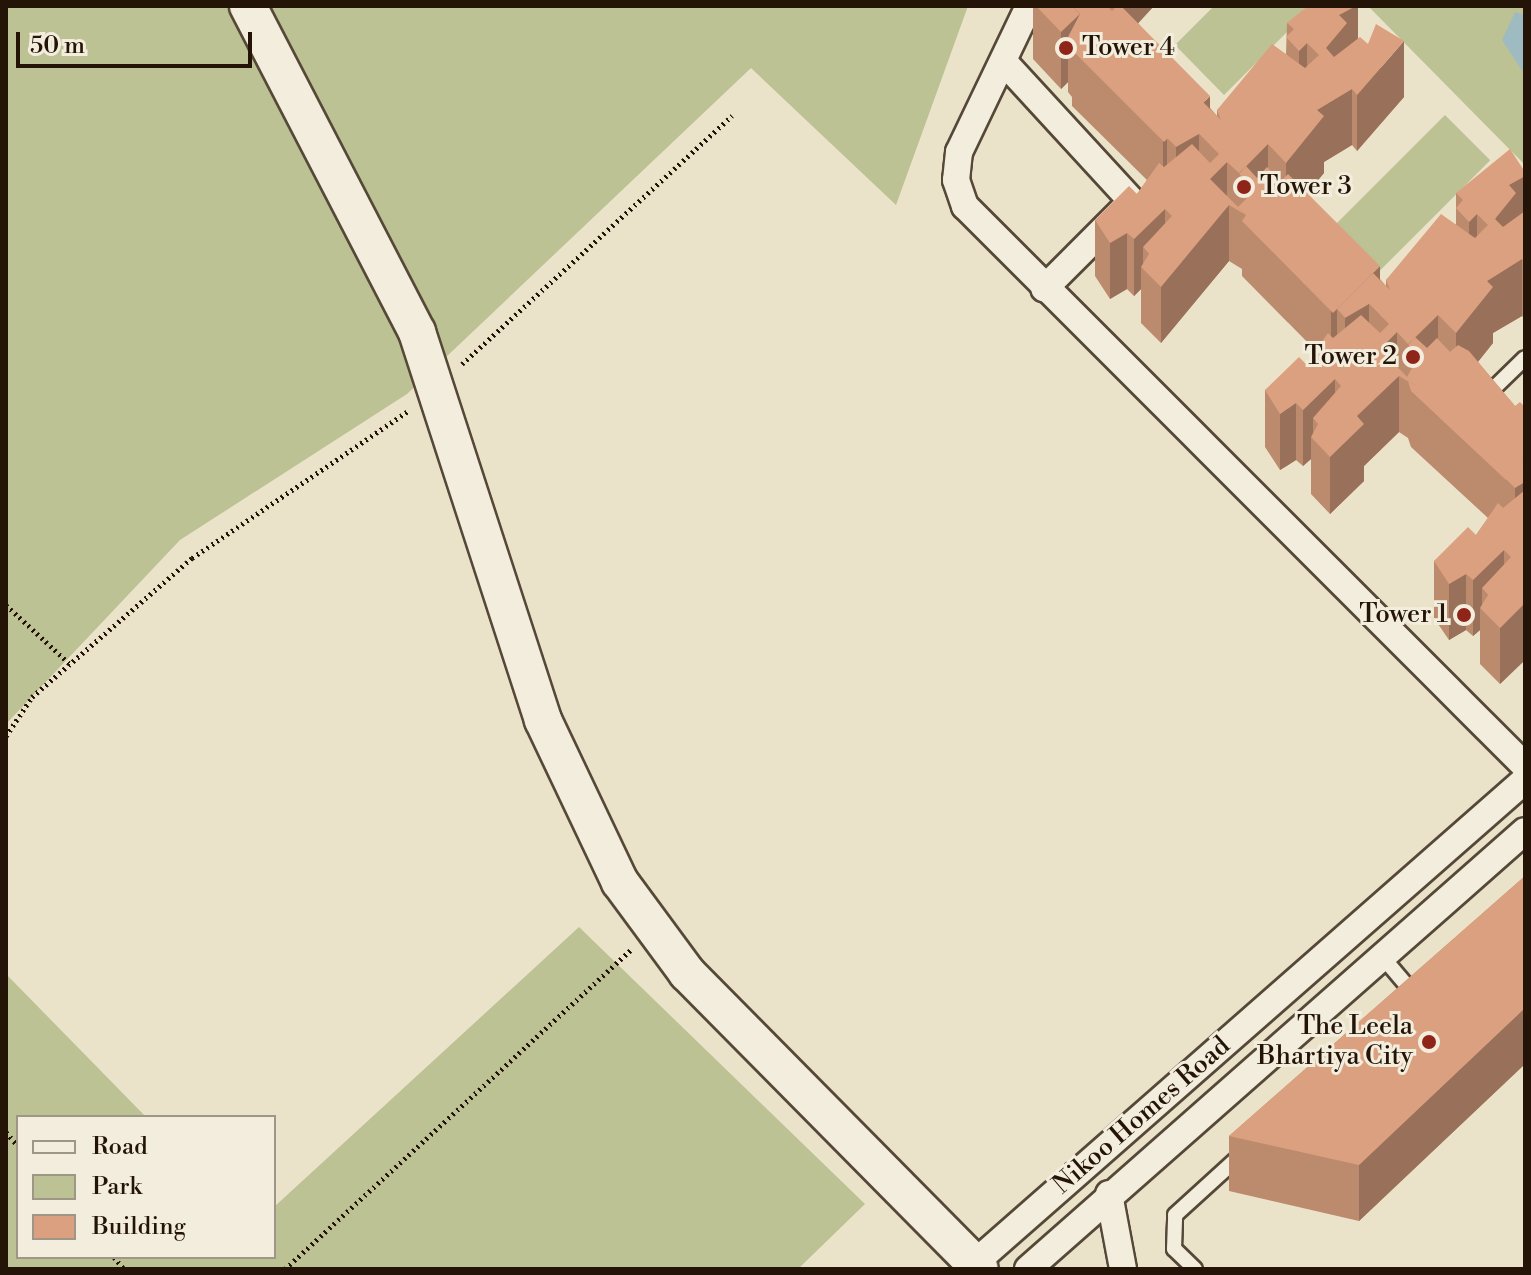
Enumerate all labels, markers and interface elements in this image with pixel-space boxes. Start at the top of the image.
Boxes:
scale bar [20,16,256,66]
text: 50 m [30,31,85,61]
place label: Tower 4 [1082,32,1175,64]
marker: Tower 4 [1057,39,1075,57]
place label: Tower 3 [1260,171,1352,203]
marker: Tower 3 [1235,178,1253,196]
place label: Tower 2 [1305,341,1397,373]
marker: Tower 2 [1404,348,1422,366]
place label: Tower 1 [1359,599,1448,631]
marker: Tower 1 [1455,606,1473,624]
place label: The Leela Bhartiya City [1257,1011,1413,1072]
street label: Nikoo Homes Road [1047,1031,1237,1201]
marker: The Leela Bhartiya City [1420,1033,1438,1051]
legend [16,1115,276,1259]
text: Road [92,1132,148,1162]
text: Park [92,1172,142,1202]
text: Building [92,1212,186,1242]

